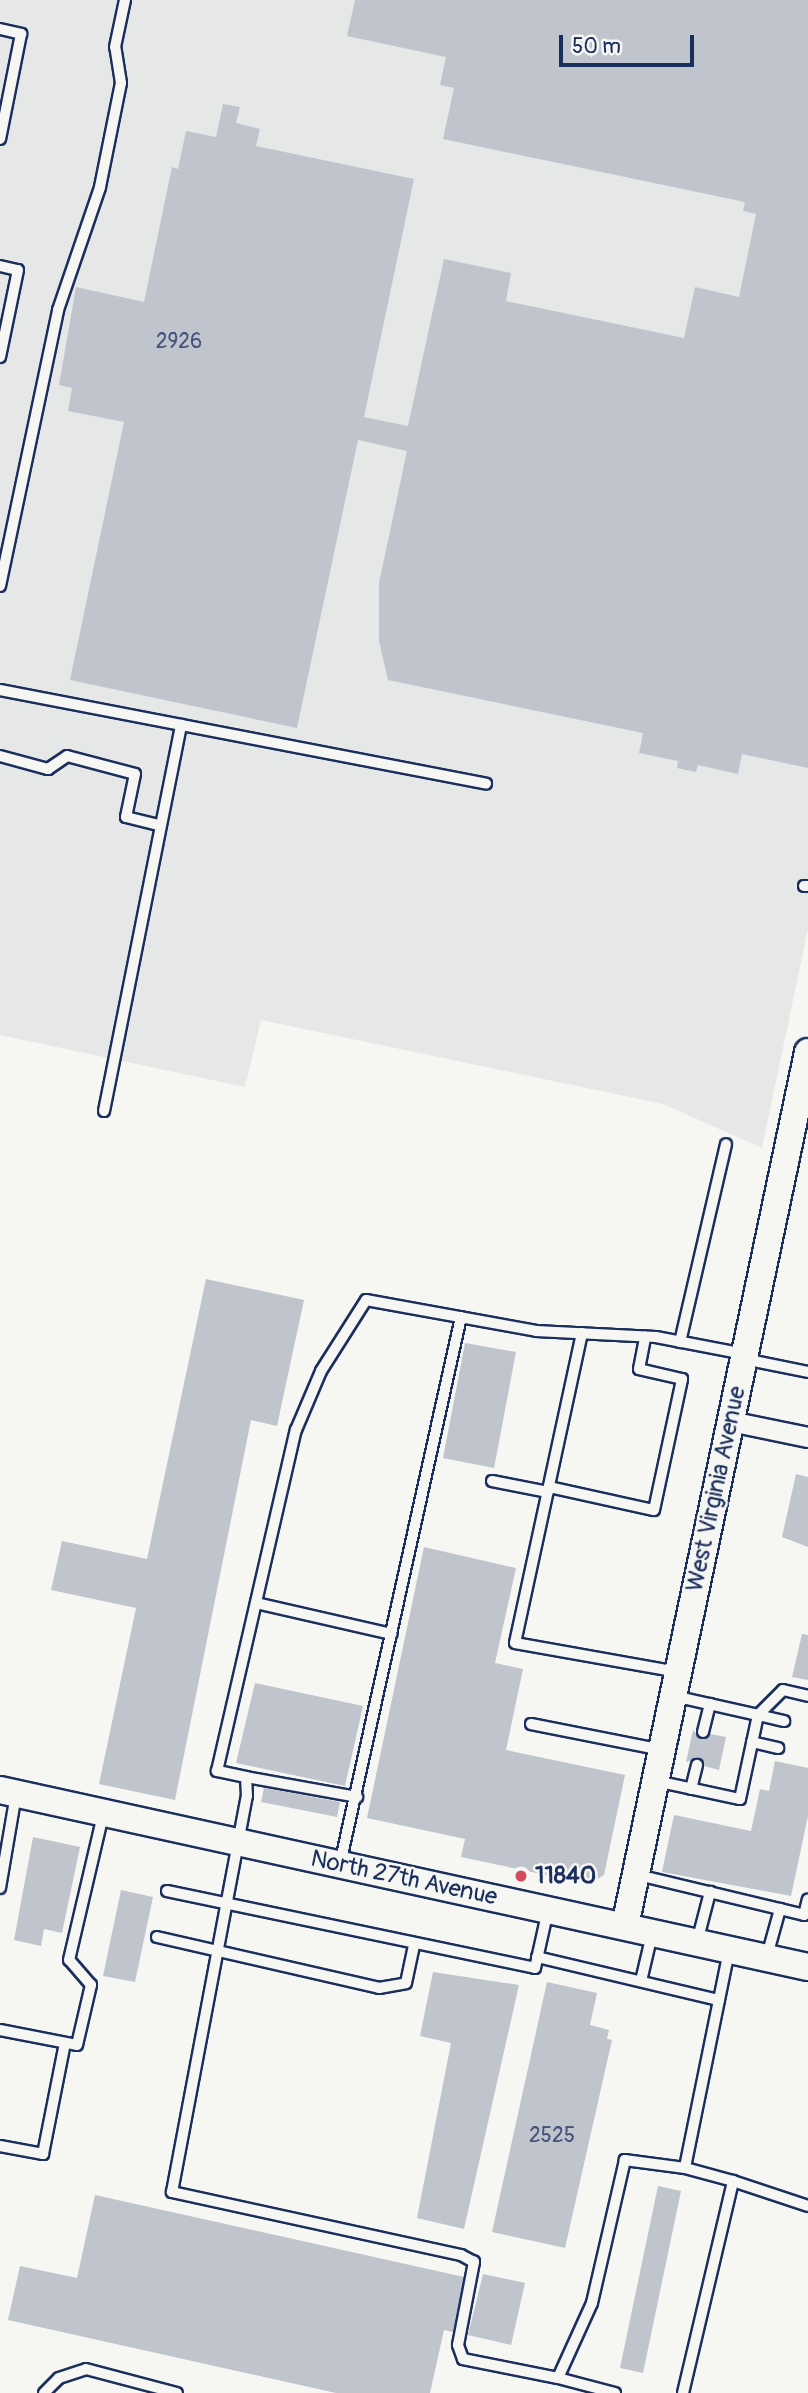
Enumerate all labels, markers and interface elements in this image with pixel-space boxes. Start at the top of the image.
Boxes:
scale bar [563,21,698,65]
text: 50 m [572,33,621,60]
house number: 2926 [156,329,202,355]
street label: West Virginia Avenue [680,1384,752,1594]
street label: North 27th Avenue [308,1844,500,1912]
place label: 11840 [535,1862,596,1890]
marker: 11840 [513,1868,529,1884]
house number: 2525 [529,2123,575,2149]

